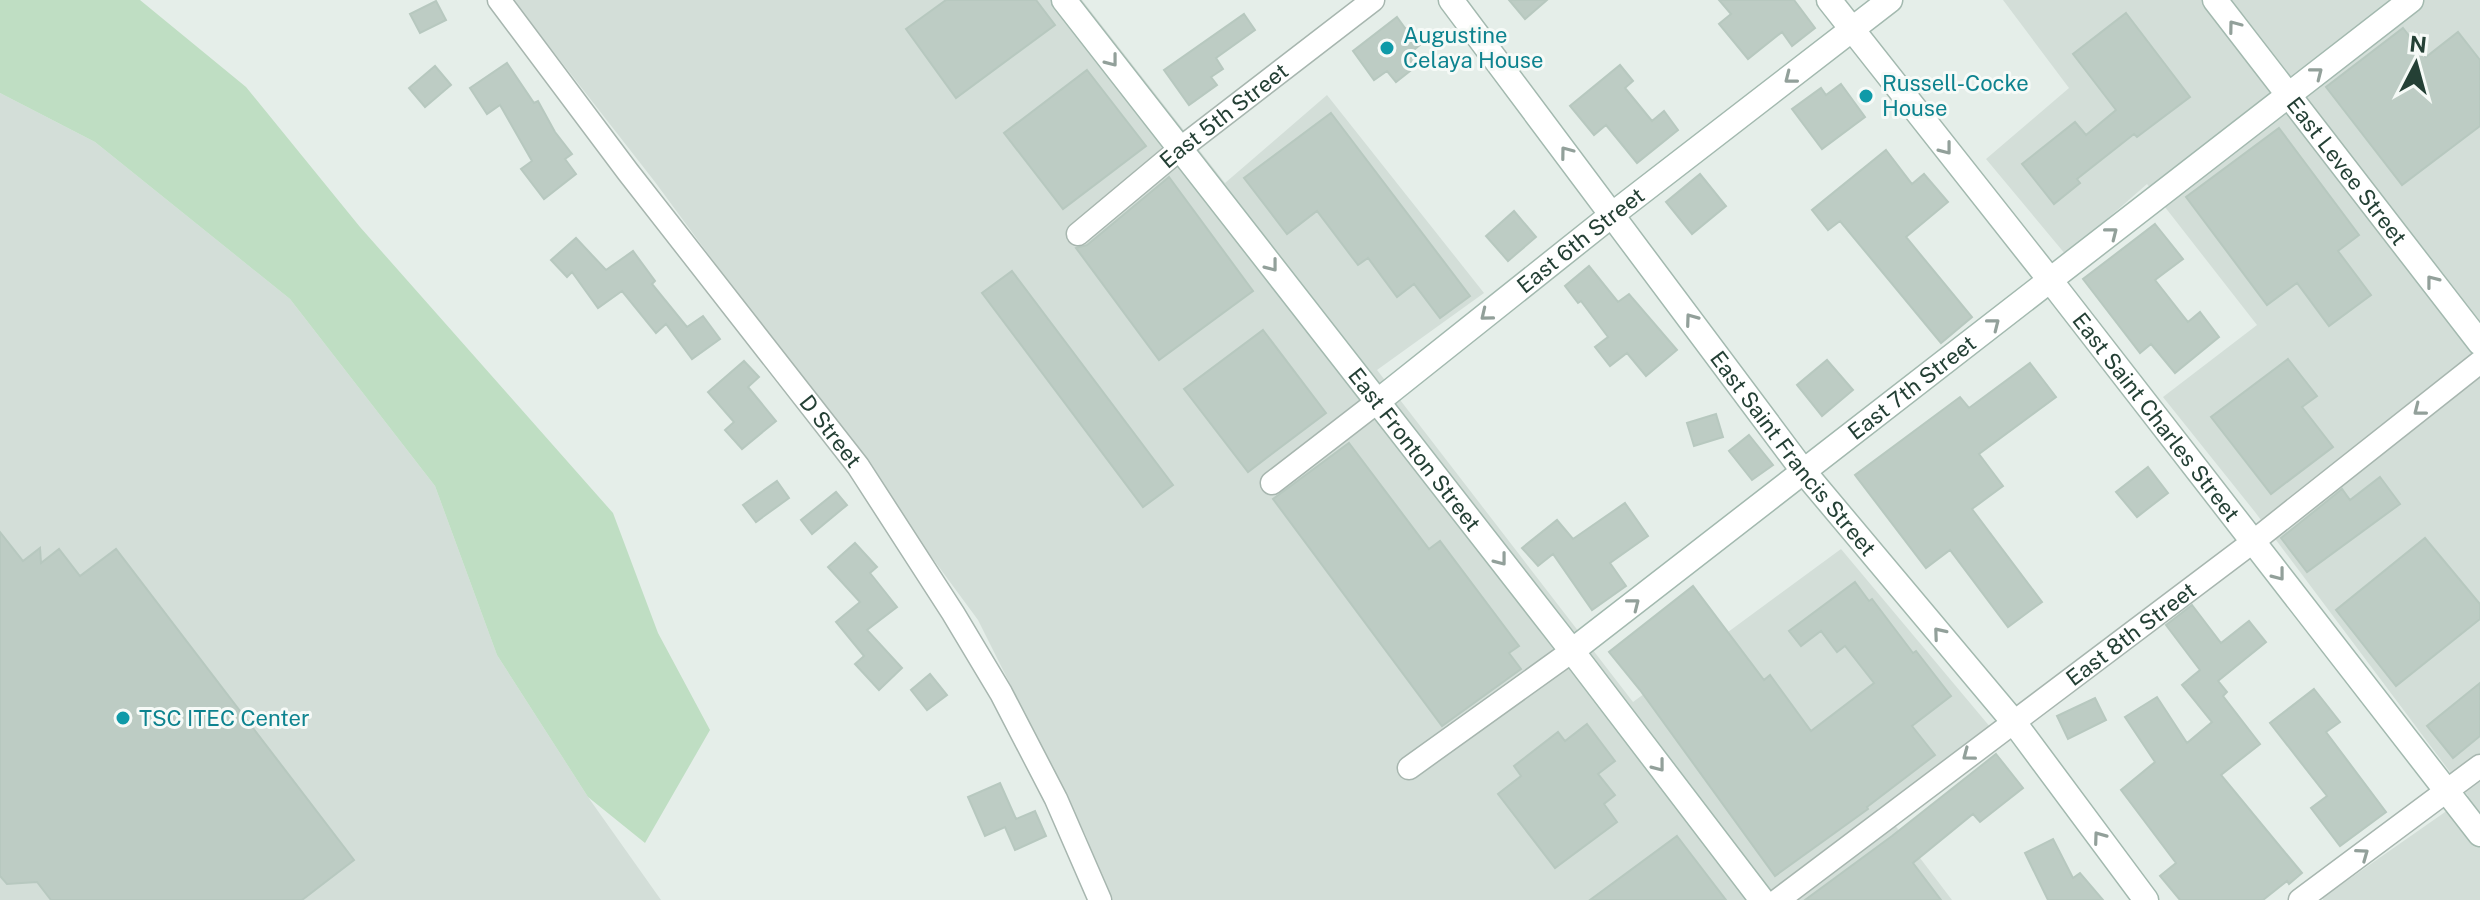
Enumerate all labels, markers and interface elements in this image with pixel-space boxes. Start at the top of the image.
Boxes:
one-way arrow [2230,20,2244,34]
place label: Augustine Celaya House [1403,22,1543,73]
north arrow [2376,24,2456,104]
text: N [2408,30,2428,58]
marker: Augustine Celaya House [1378,39,1396,57]
one-way arrow [1103,52,1117,67]
street label: East 5th Street [1154,57,1293,173]
one-way arrow [1784,68,1799,82]
one-way arrow [2308,68,2322,83]
place label: Russell-Cocke House [1882,70,2029,121]
marker: Russell-Cocke House [1857,87,1875,105]
street label: East Levee Street [2282,92,2412,250]
one-way arrow [1937,140,1951,155]
one-way arrow [1561,146,1576,161]
street label: East 6th Street [1512,182,1649,298]
one-way arrow [2103,228,2118,242]
one-way arrow [1263,257,1277,272]
one-way arrow [2427,276,2442,290]
one-way arrow [1481,305,1495,320]
street label: East Saint Charles Street [2067,307,2245,526]
one-way arrow [1686,314,1700,328]
one-way arrow [1985,319,2000,333]
street label: East 7th Street [1843,330,1981,445]
street label: East Saint Francis Street [1705,346,1882,561]
street label: East Fronton Street [1343,363,1486,536]
street label: D Street [794,390,867,473]
one-way arrow [2413,401,2428,415]
one-way arrow [1491,551,1505,566]
one-way arrow [2270,566,2284,581]
street label: East 8th Street [2061,577,2201,691]
one-way arrow [1625,599,1640,613]
one-way arrow [1934,627,1949,642]
place label: TSC ITEC Center [139,705,310,731]
marker: TSC ITEC Center [114,709,132,727]
one-way arrow [1962,746,1977,760]
one-way arrow [1649,757,1663,772]
one-way arrow [2095,832,2109,846]
one-way arrow [2355,849,2369,864]

